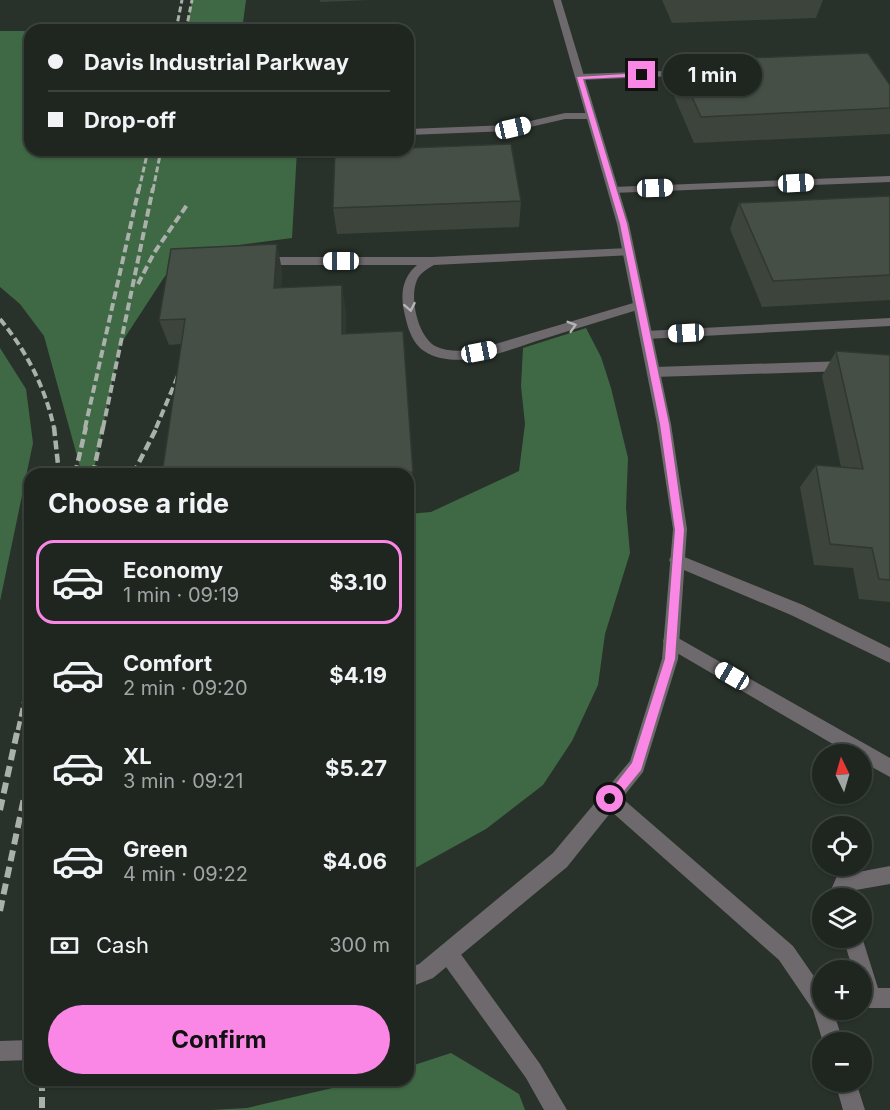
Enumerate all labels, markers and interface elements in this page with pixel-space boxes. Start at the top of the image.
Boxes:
text: Davis Industrial Parkway [84,49,349,75]
callout: 1 min [663,54,762,96]
route end [628,61,655,88]
text: 1 min [688,63,737,87]
text: Drop-off [84,107,176,133]
car [493,115,533,141]
car [778,173,814,193]
car [637,178,673,198]
car [323,252,359,270]
one-way arrow [403,302,416,312]
one-way arrow [566,321,577,333]
car [668,323,704,343]
car [460,340,498,364]
text: Choose a ride [48,487,229,520]
icon: car [51,555,105,609]
text: Economy [123,557,223,583]
text: $3.10 [329,569,387,595]
text: 1 min · 09:19 [123,583,239,607]
icon: car [51,648,105,702]
text: Comfort [123,650,212,676]
car [712,659,752,693]
text: $4.19 [329,662,387,688]
text: 2 min · 09:20 [123,676,248,700]
icon: car [51,741,105,795]
text: XL [123,743,152,769]
north arrow [812,744,872,804]
map controls [812,744,872,1092]
text: $5.27 [325,755,387,781]
text: 3 min · 09:21 [123,769,243,793]
route start [596,785,623,812]
button: locate [812,816,872,876]
icon: car [51,834,105,888]
text: Green [123,836,188,862]
text: $4.06 [323,848,387,874]
text: 4 min · 09:22 [123,862,248,886]
button: layers [812,888,872,948]
icon: cash [48,929,81,962]
text: Cash [96,932,149,958]
text: 300 m [329,933,390,957]
button: + [812,960,872,1020]
button: Confirm [48,1005,390,1074]
button: − [812,1032,872,1092]

